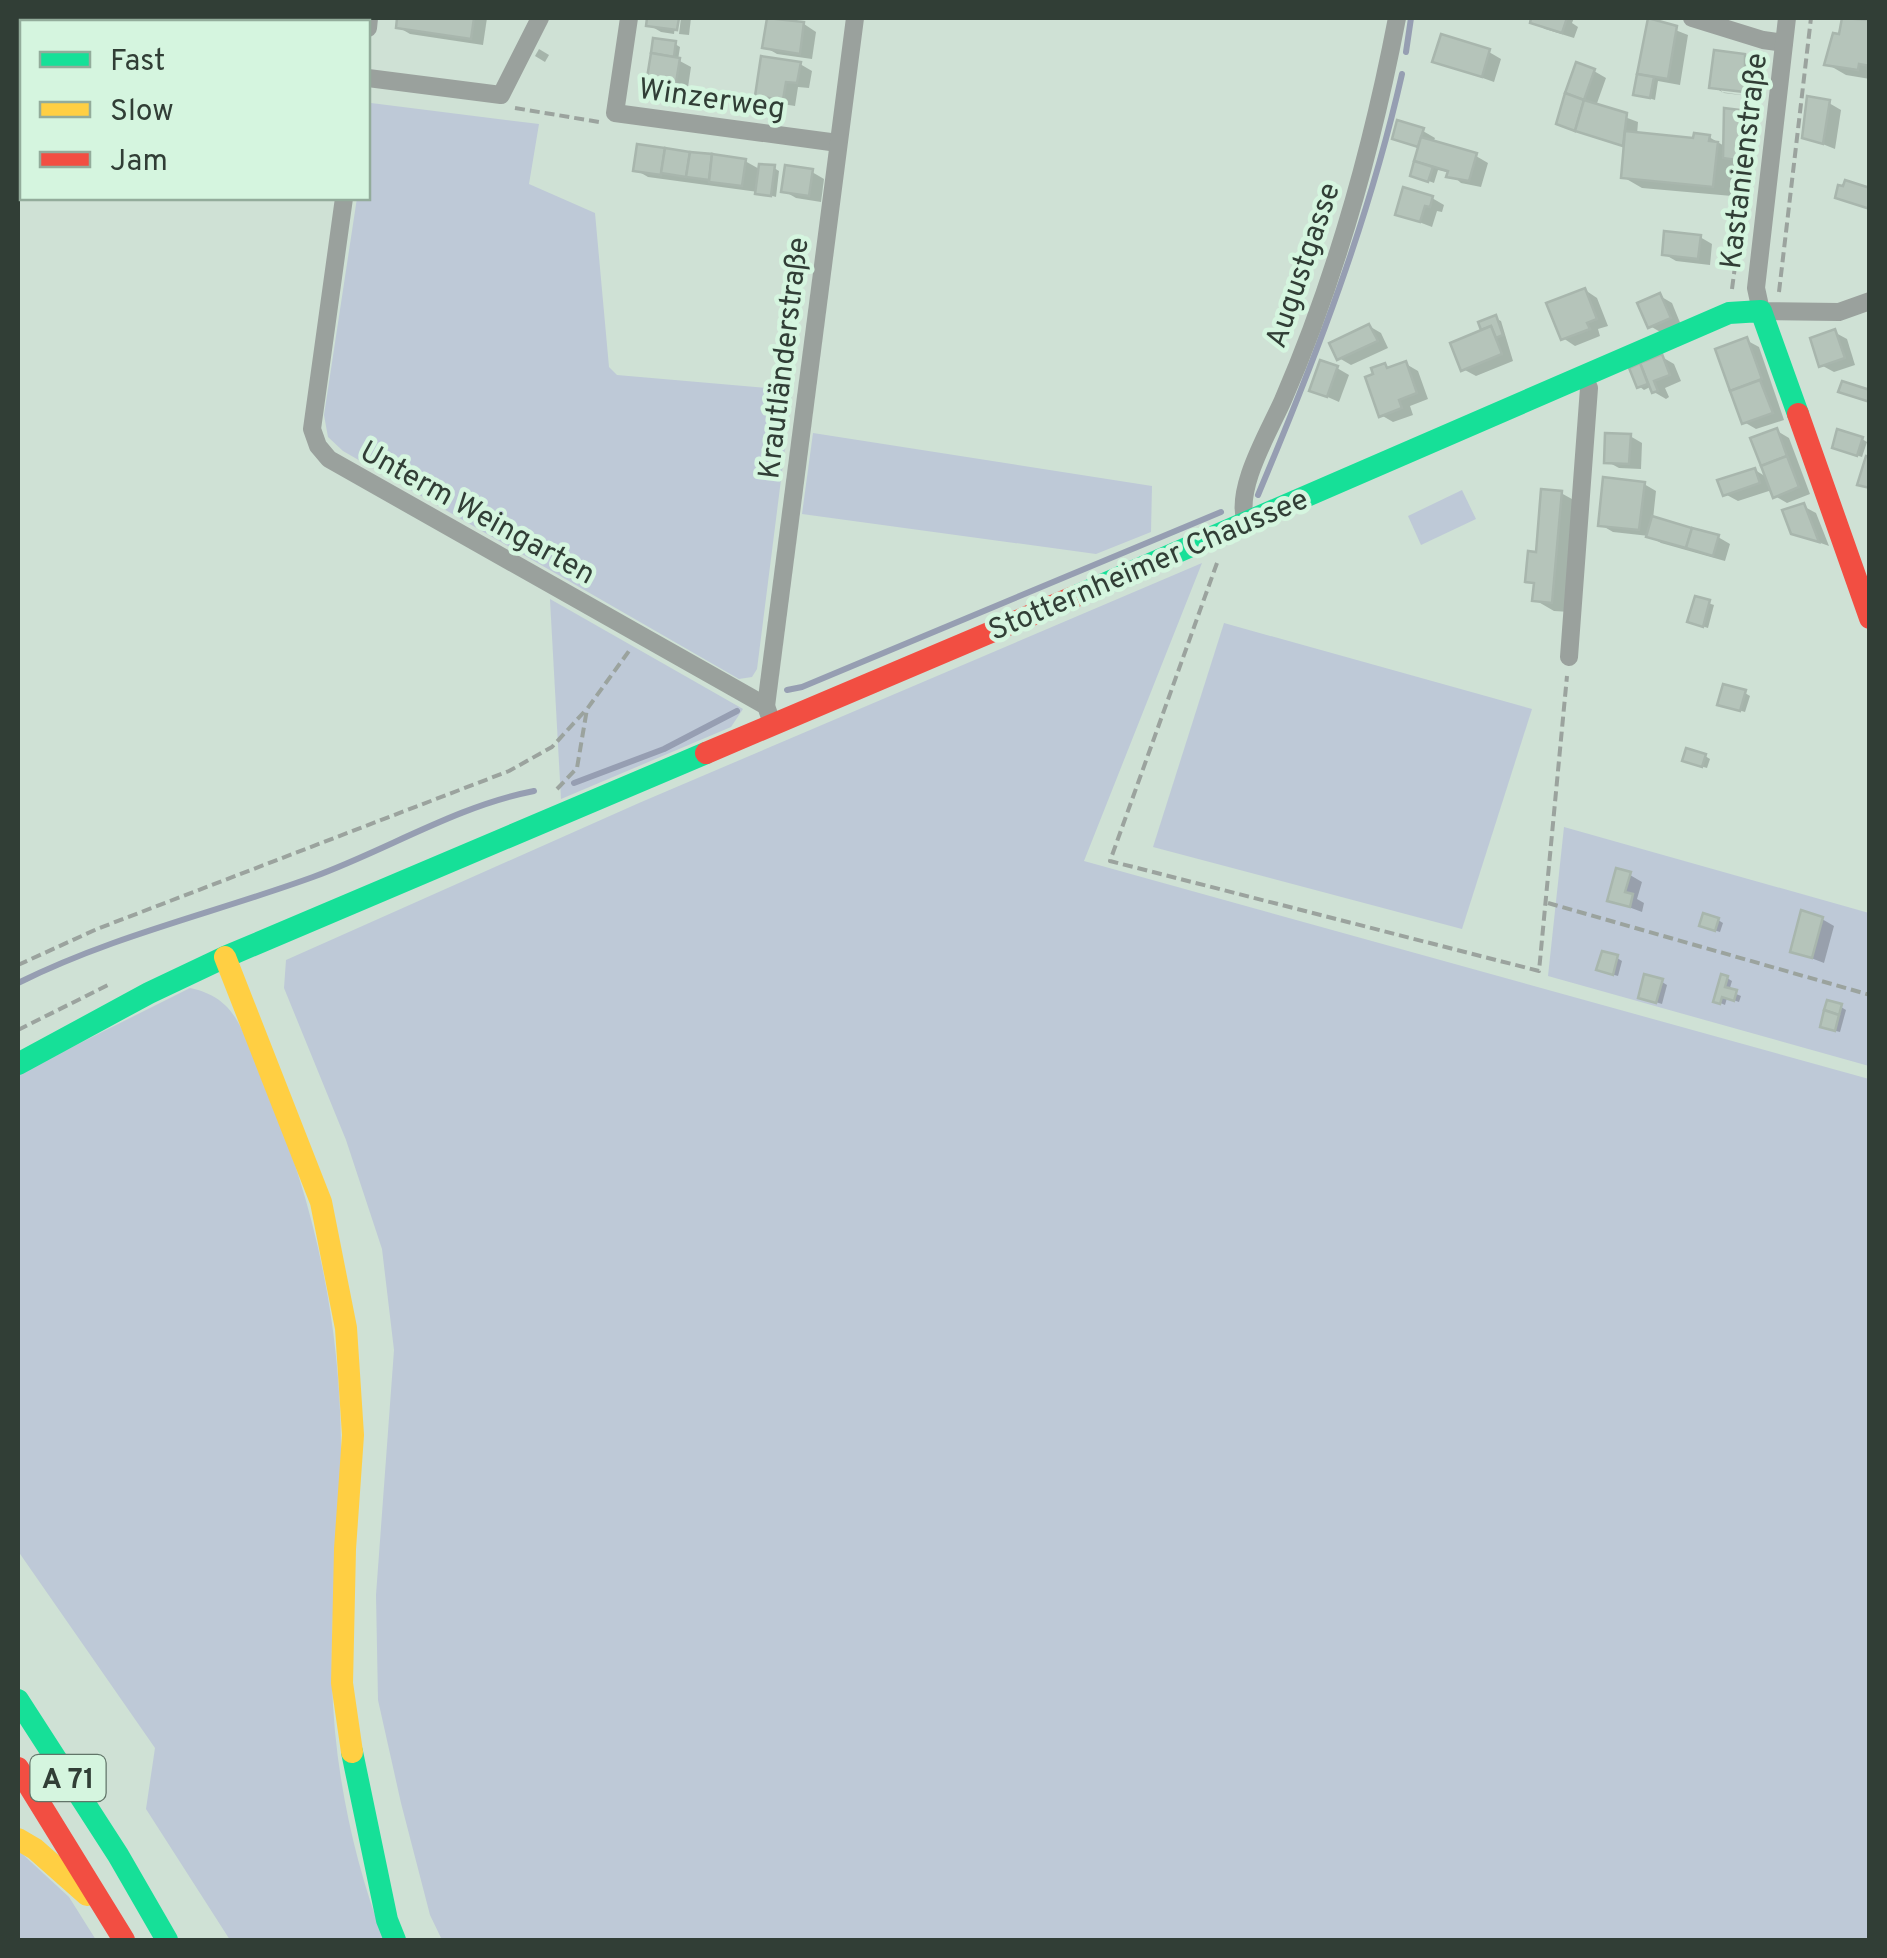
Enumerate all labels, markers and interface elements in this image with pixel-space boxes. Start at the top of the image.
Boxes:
legend [20,20,370,200]
text: Fast [110,44,165,81]
street label: Kastanienstraße [1714,51,1777,271]
street label: Winzerweg [636,72,787,129]
text: Slow [110,94,174,131]
text: Jam [110,144,168,181]
street label: Augustgasse [1259,178,1350,353]
street label: Krautländerstraße [752,235,819,481]
street label: Unterm Weingarten [353,434,601,594]
street label: Stotternheimer Chaussee [983,482,1314,651]
road number: A 71 [30,1755,106,1801]

